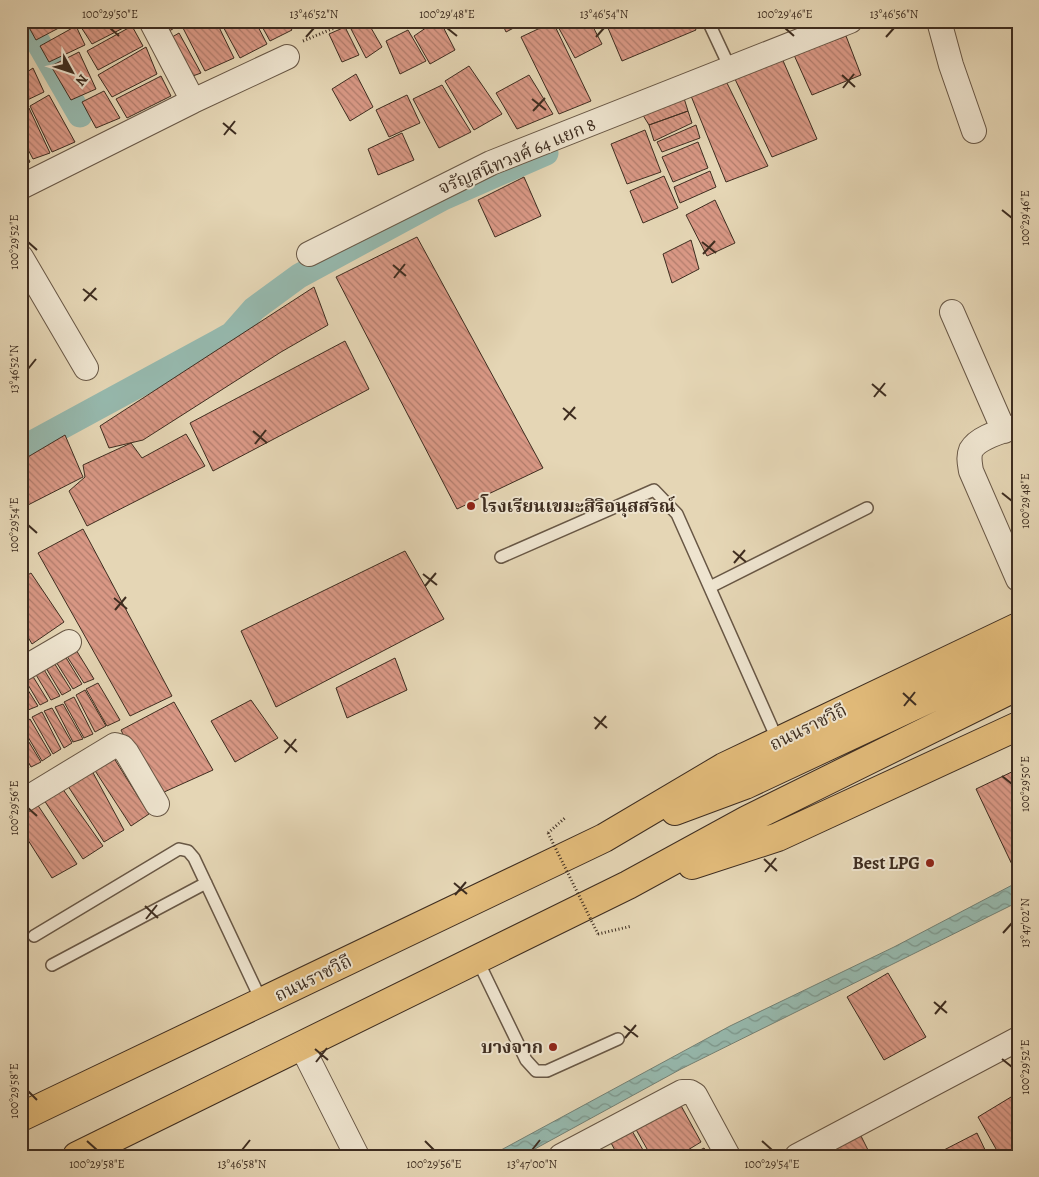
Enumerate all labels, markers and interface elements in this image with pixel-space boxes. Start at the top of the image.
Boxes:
text: 100°29'50"E [82,6,138,22]
text: 13°46'52"N [290,6,339,22]
text: 100°29'48"E [419,6,475,22]
text: 13°46'54"N [580,6,629,22]
text: 100°29'46"E [757,6,813,22]
text: 13°46'56"N [870,6,919,22]
north arrow [48,48,98,98]
text: N [71,70,92,90]
street label: จรัญสนิทวงศ์ 64 แยก 8 [435,112,599,200]
text: 100°29'46"E [1017,190,1033,246]
text: 100°29'52"E [6,214,22,270]
text: 13°46'52"N [6,344,22,393]
text: 100°29'48"E [1017,473,1033,529]
place label: โรงเรียนเขมะสิริอนุสสรณ์ [480,494,676,518]
text: 100°29'54"E [6,497,22,553]
marker: โรงเรียนเขมะสิริอนุสสรณ์ [465,500,477,512]
street label: ถนนราชวิถี [765,698,851,756]
text: 100°29'50"E [1017,756,1033,812]
text: 100°29'56"E [6,780,22,836]
place label: Best LPG [853,851,920,875]
marker: Best LPG [924,857,936,869]
text: 13°47'02"N [1017,898,1033,948]
street label: ถนนราชวิถี [270,949,356,1007]
place label: บางจาก [481,1035,543,1059]
text: 100°29'52"E [1017,1039,1033,1095]
marker: บางจาก [547,1041,559,1053]
text: 100°29'58"E [6,1063,22,1119]
text: 100°29'58"E [69,1156,125,1172]
text: 13°46'58"N [218,1156,267,1172]
text: 100°29'56"E [406,1156,462,1172]
text: 13°47'00"N [507,1156,558,1172]
text: 100°29'54"E [744,1156,800,1172]

